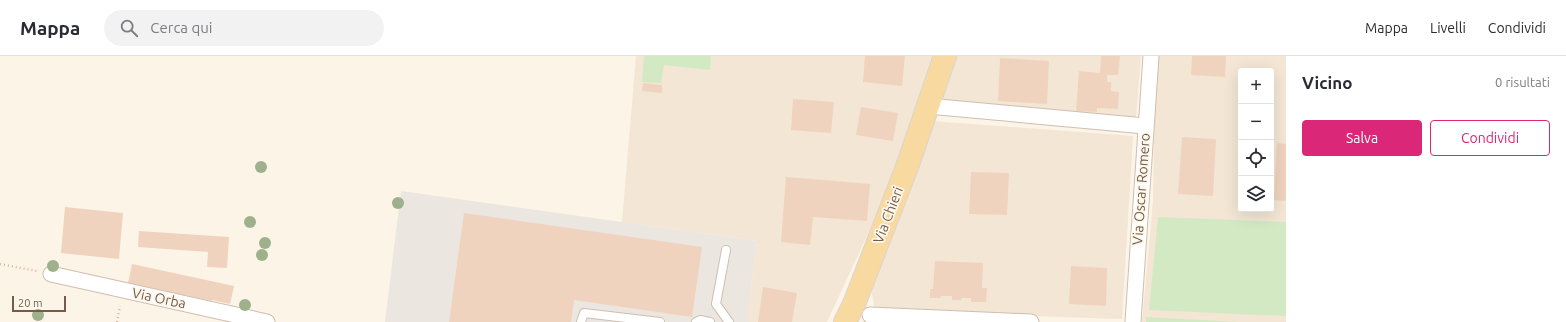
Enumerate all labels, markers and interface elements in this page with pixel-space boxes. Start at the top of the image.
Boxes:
search box [104,10,384,46]
text: Mappa [20,17,80,39]
icon: search [118,17,140,39]
text: Cerca qui [150,19,213,36]
text: Mappa [1365,20,1408,36]
text: Livelli [1430,20,1466,36]
text: Condividi [1488,20,1546,36]
map controls [1238,68,1274,212]
button: + [1238,68,1274,104]
text: Vicino [1302,73,1352,92]
text: 0 risultati [1495,75,1550,89]
button: − [1238,104,1274,140]
button: Salva [1302,120,1422,156]
button: Condividi [1430,120,1550,156]
street label: Via Oscar Romero [1129,132,1153,246]
button: locate [1238,140,1274,176]
button: layers [1238,176,1274,212]
street label: Via Chieri [870,184,906,246]
street label: Via Orba [131,284,187,312]
scale bar [12,294,66,313]
text: 20 m [18,297,42,309]

